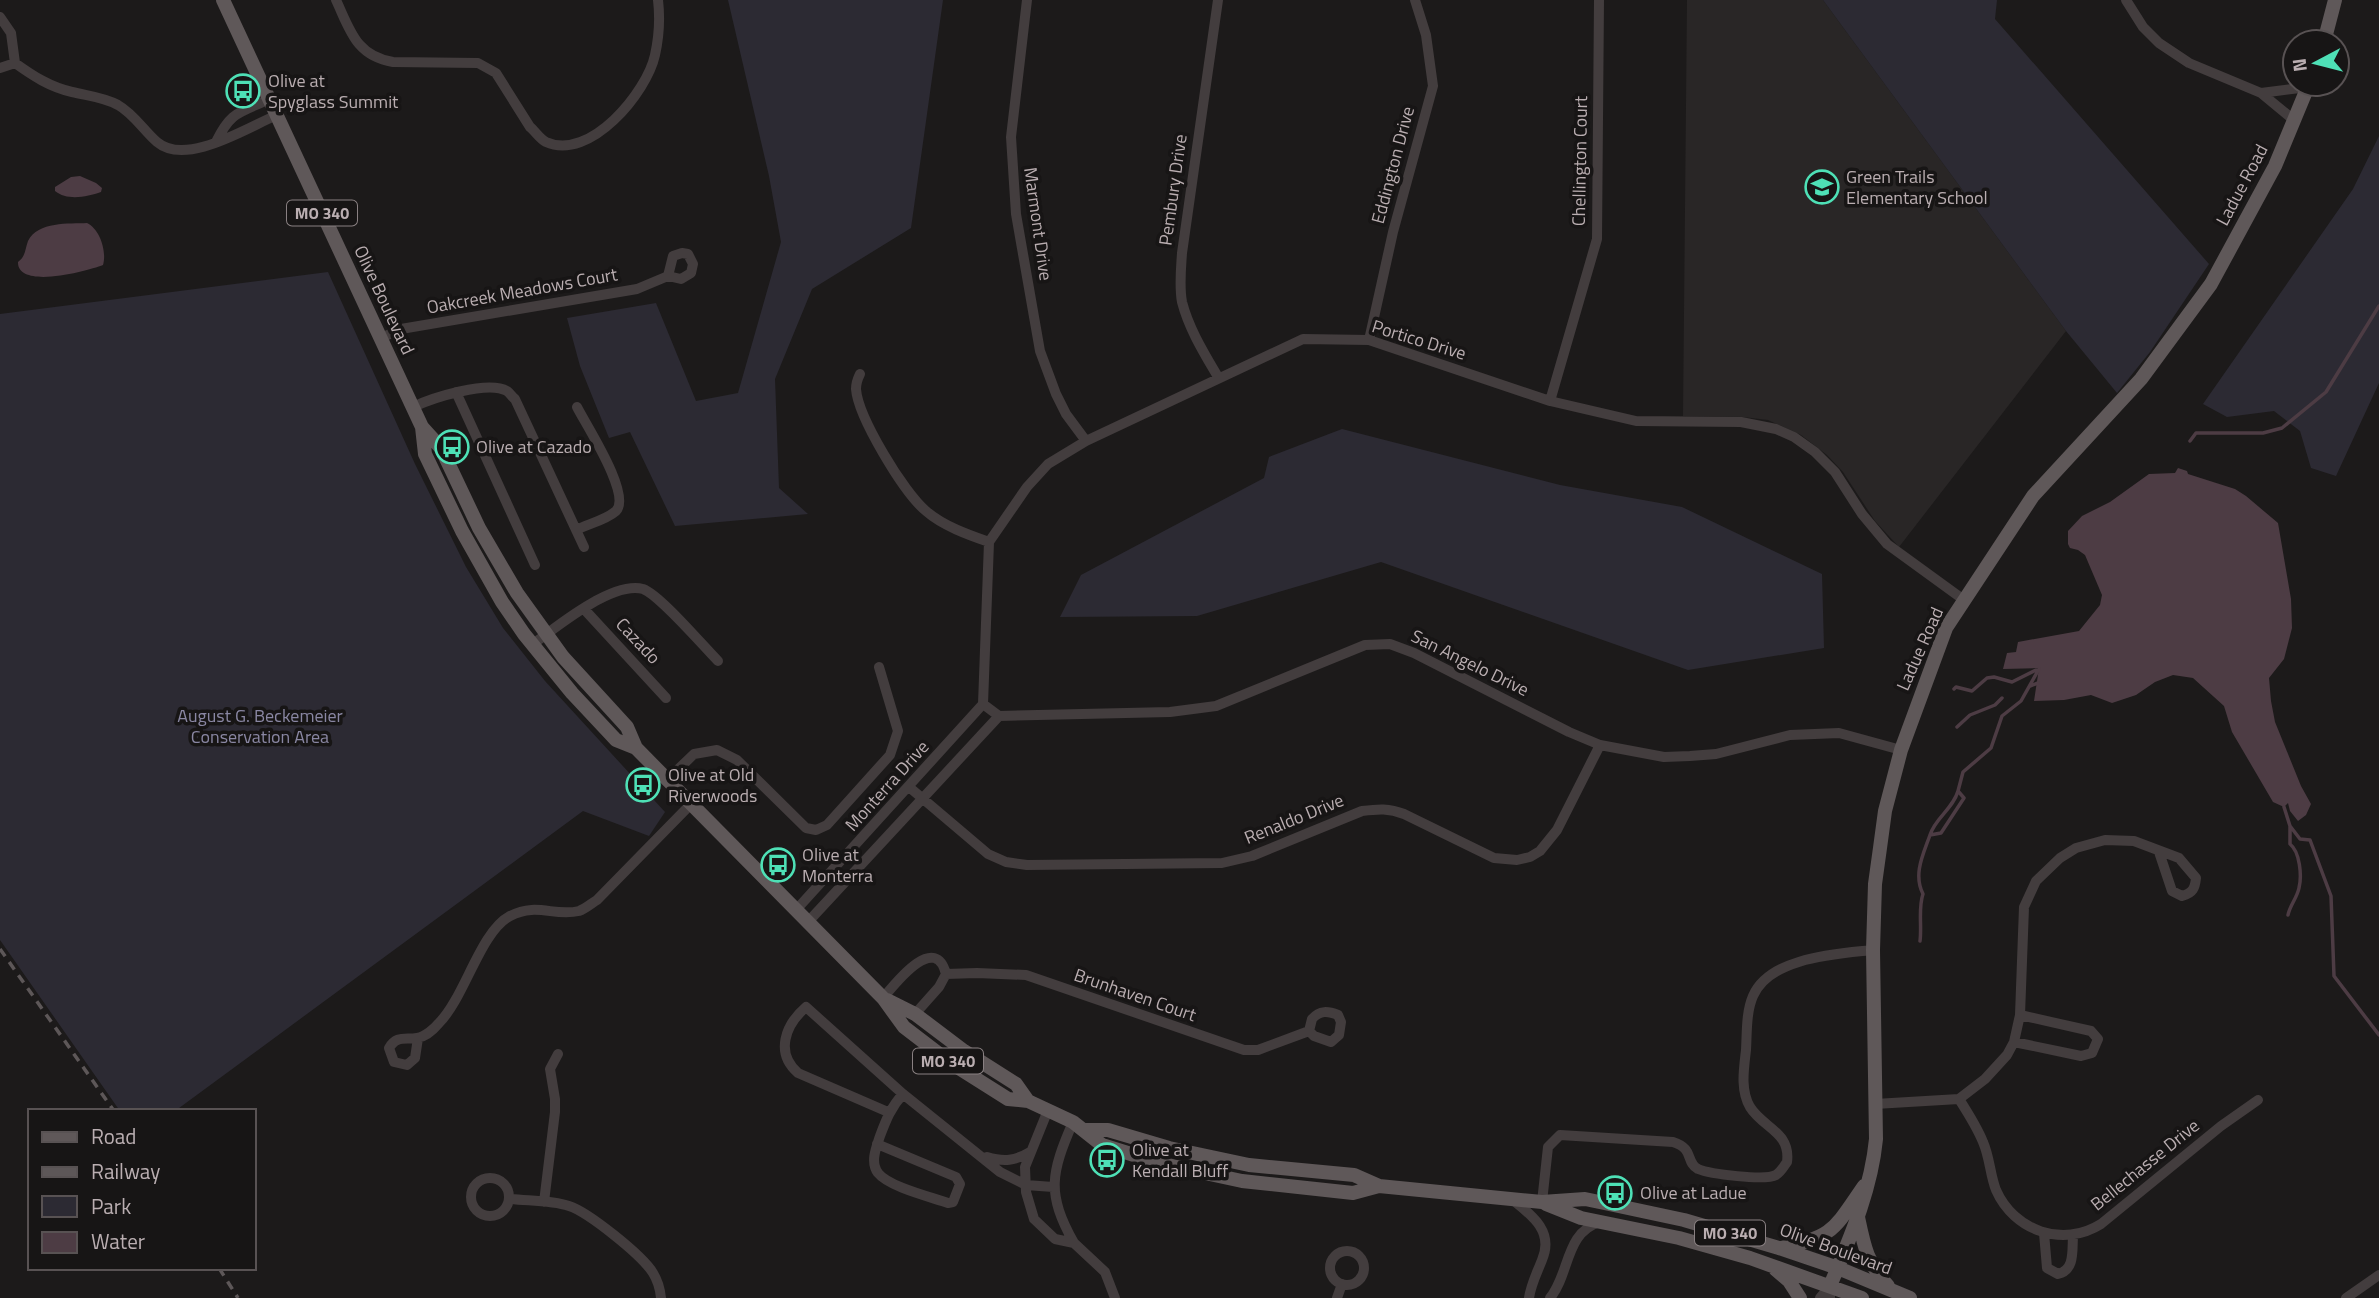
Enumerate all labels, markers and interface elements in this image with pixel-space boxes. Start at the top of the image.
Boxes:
north arrow [2281,28,2351,98]
text: N [2283,57,2314,73]
place label: Olive at Spyglass Summit [268,67,399,115]
bus stop icon: Olive at Spyglass Summit [224,72,262,110]
street label: Chellington Court [1565,95,1594,226]
street label: Eddington Drive [1364,103,1421,227]
street label: Pembury Drive [1151,133,1194,247]
street label: Ladue Road [2209,139,2274,230]
place label: Green Trails Elementary School [1846,163,1988,211]
street label: Marmont Drive [1017,166,1060,282]
school or university icon: Green Trails Elementary School [1803,168,1841,206]
road number: MO 340 [287,200,357,226]
street label: Olive Boulevard [347,241,422,359]
street label: Oakcreek Meadows Court [424,260,620,321]
street label: Portico Drive [1369,312,1470,367]
bus stop icon: Olive at Cazado [433,428,471,466]
place label: Olive at Cazado [476,433,592,460]
street label: Ladue Road [1889,603,1950,695]
street label: Cazado [610,611,667,670]
street label: San Angelo Drive [1407,622,1534,703]
park label: August G. Beckemeier Conservation Area [177,702,343,750]
street label: Monterra Drive [838,734,935,837]
place label: Olive at Old Riverwoods [668,761,757,809]
bus stop icon: Olive at Old Riverwoods [624,766,662,804]
street label: Renaldo Drive [1240,786,1348,851]
place label: Olive at Monterra [802,841,873,889]
bus stop icon: Olive at Monterra [759,846,797,884]
street label: Brunhaven Court [1070,961,1201,1028]
road number: MO 340 [913,1049,983,1074]
legend [28,1109,256,1270]
street label: Bellechasse Drive [2084,1112,2205,1217]
text: Road [91,1120,136,1152]
place label: Olive at Kendall Bluff [1132,1136,1228,1184]
bus stop icon: Olive at Kendall Bluff [1088,1141,1126,1179]
text: Railway [91,1155,160,1187]
bus stop icon: Olive at Ladue [1596,1174,1634,1212]
place label: Olive at Ladue [1640,1179,1747,1206]
text: Park [91,1190,131,1222]
street label: Olive Boulevard [1776,1216,1896,1281]
road number: MO 340 [1695,1220,1765,1246]
text: Water [91,1225,145,1257]

